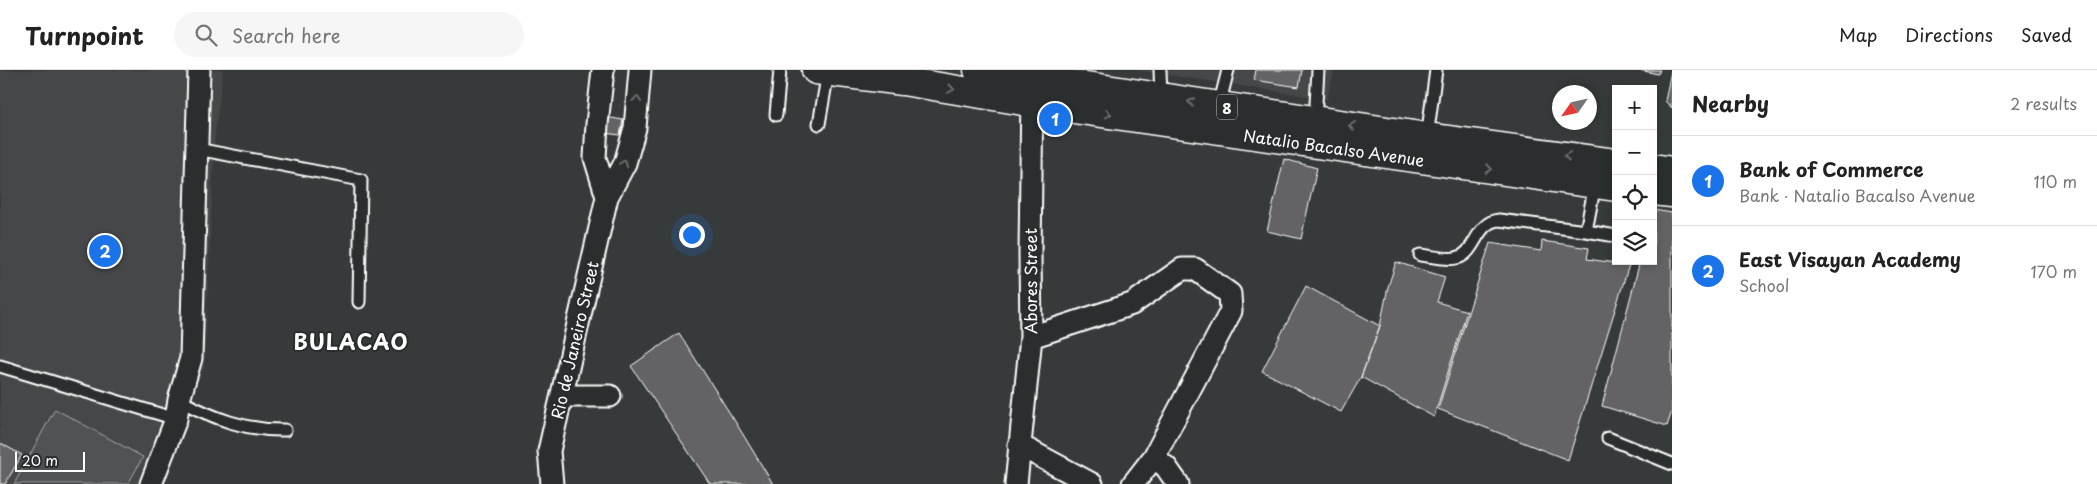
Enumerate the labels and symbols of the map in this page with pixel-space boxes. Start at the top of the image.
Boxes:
one-way arrow [946,84,955,94]
north arrow [1552,85,1597,130]
one-way arrow [632,94,643,102]
road number: 8 [1217,94,1237,120]
one-way arrow [1187,97,1196,107]
pin: 1 [1039,100,1071,138]
one-way arrow [1104,109,1112,119]
one-way arrow [1348,121,1356,131]
street label: Natalio Bacalso Avenue [1242,122,1426,172]
one-way arrow [1563,151,1571,162]
one-way arrow [618,159,628,168]
one-way arrow [1484,163,1493,173]
your location [679,222,705,248]
street label: Abores Street [1018,228,1042,334]
pin: 2 [89,232,121,270]
street label: Rio de Janeiro Street [544,258,604,421]
district label: BULACAO [293,325,409,357]
scale bar [15,449,85,472]

